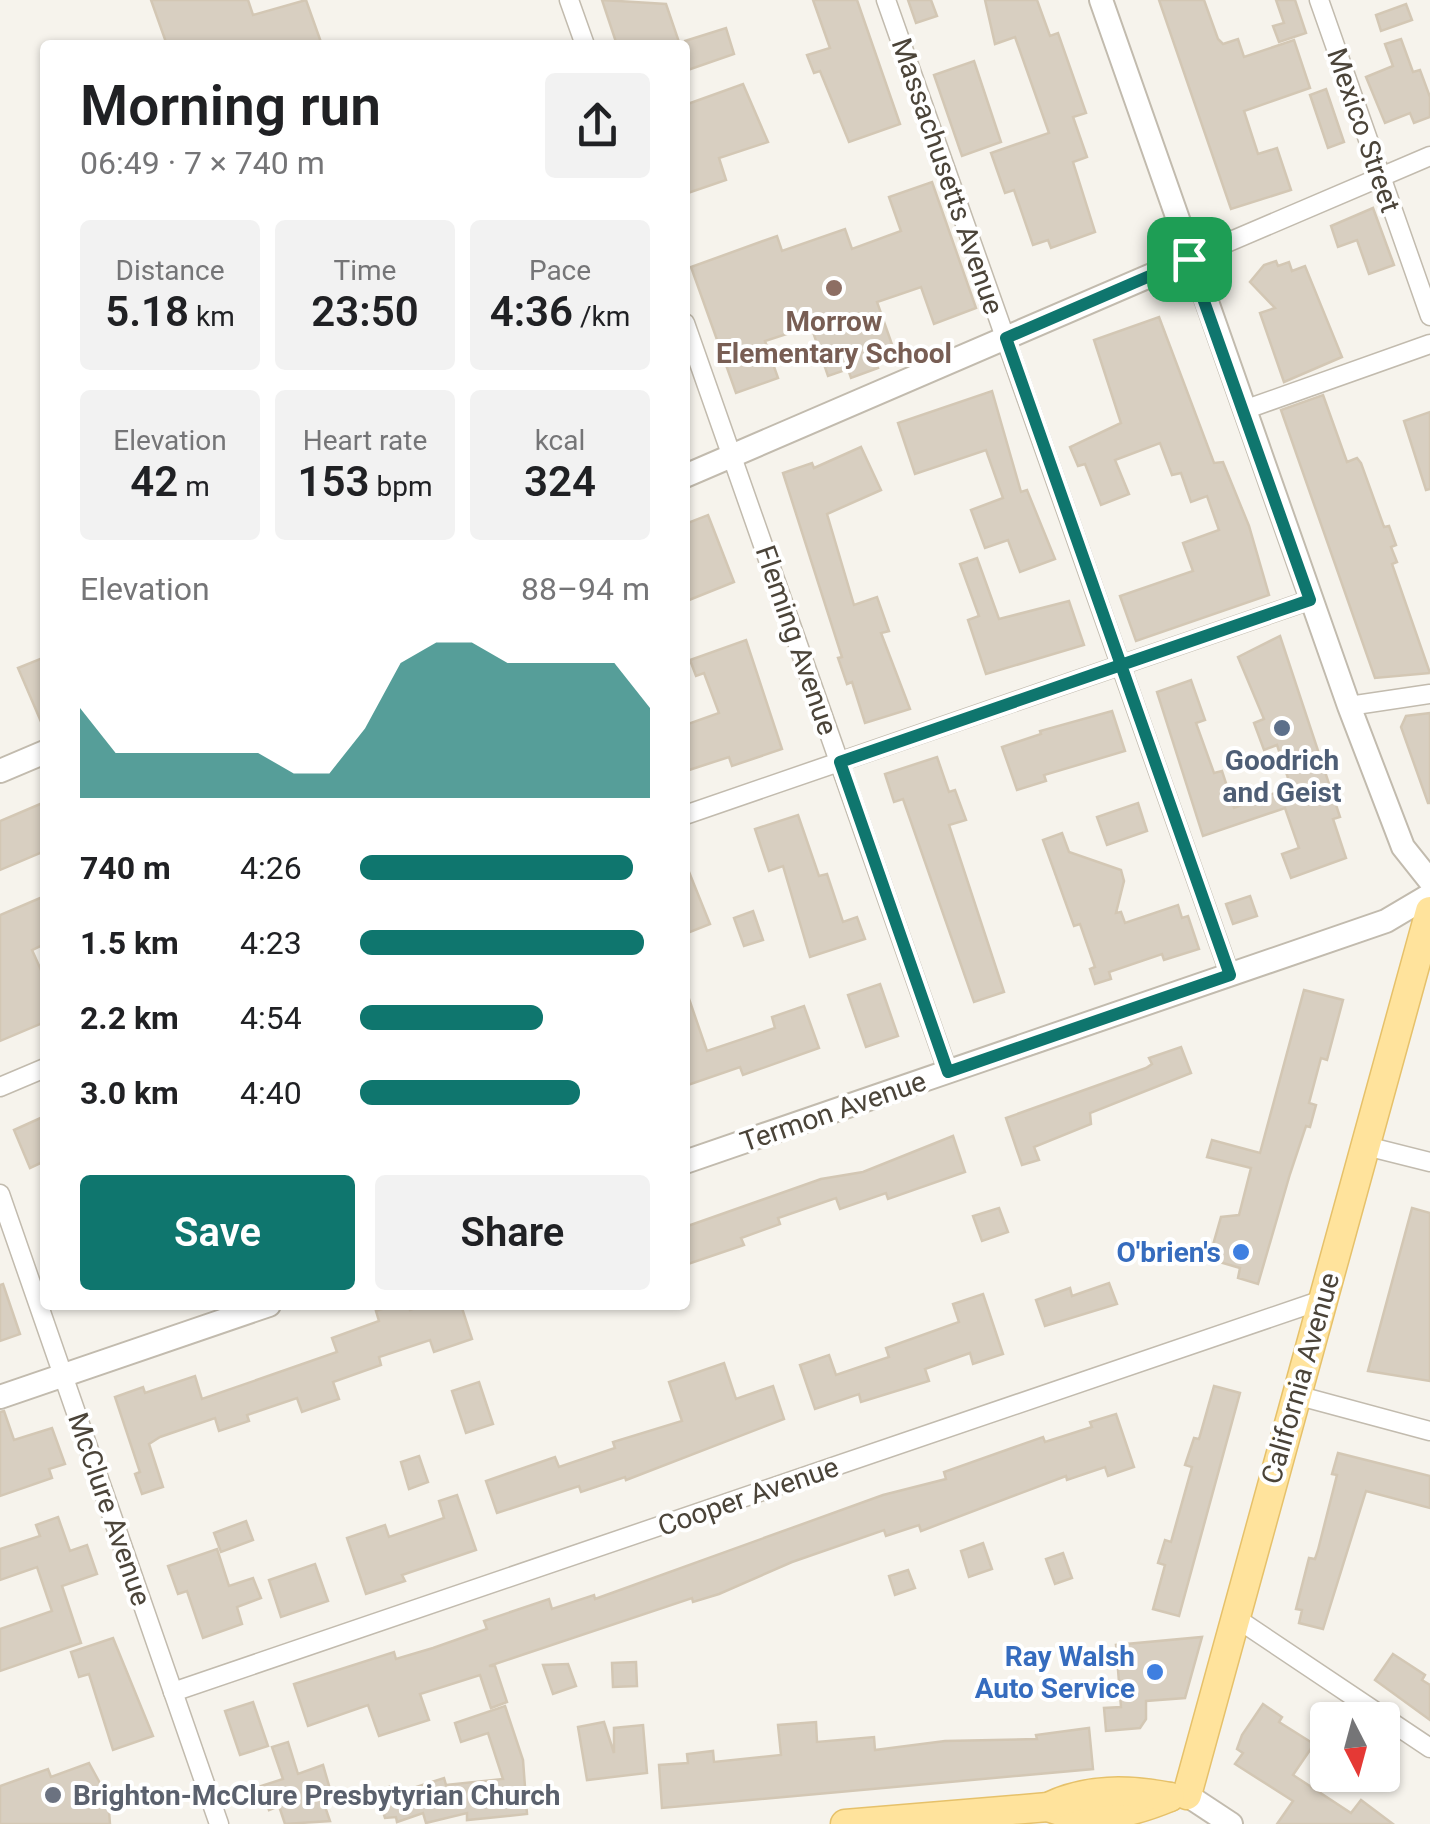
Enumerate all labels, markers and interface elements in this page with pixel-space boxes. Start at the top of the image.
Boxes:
street label: Massachusetts Avenue [885,34,1010,319]
street label: Mexico Street [1320,44,1407,217]
button: share [545,73,650,178]
text: Morning run [80,74,381,138]
text: 06:49 · 7 × 740 m [80,144,325,182]
pin [1147,217,1232,302]
icon: arrive [1162,232,1217,287]
text: Distance [116,254,225,287]
text: Time [334,254,396,287]
text: Pace [529,254,591,287]
marker: Morrow Elementary School [823,277,845,299]
text: 5.18 [105,287,189,336]
text: 23:50 [311,287,419,336]
text: 4:36 [490,287,573,336]
text: km [189,300,235,333]
text: /km [573,300,630,333]
place label: Morrow Elementary School [716,305,952,370]
text: Elevation [113,424,227,457]
text: Heart rate [303,424,427,457]
text: kcal [535,424,585,457]
text: 42 [130,457,178,506]
text: 153 [298,457,370,506]
text: 324 [524,457,596,506]
text: m [178,470,210,503]
text: bpm [370,470,432,503]
street label: Fleming Avenue [749,541,844,739]
text: Elevation [80,570,210,608]
text: 88–94 m [521,570,650,608]
marker: Goodrich and Geist [1271,717,1293,739]
place label: Goodrich and Geist [1223,744,1341,809]
text: 740 m [80,849,171,887]
text: 4:26 [240,849,302,887]
text: 1.5 km [80,924,179,962]
text: 4:23 [240,924,302,962]
text: 2.2 km [80,999,179,1037]
text: 4:54 [240,999,302,1037]
street label: Termon Avenue [736,1064,930,1159]
text: 3.0 km [80,1074,179,1112]
text: 4:40 [240,1074,302,1112]
button: Save [80,1175,355,1290]
button: Share [375,1175,650,1290]
place label: O'brien's [1116,1236,1221,1269]
marker: O'brien's [1230,1241,1252,1263]
street label: California Avenue [1255,1269,1346,1488]
street label: McClure Avenue [61,1408,158,1610]
street label: Cooper Avenue [654,1450,843,1543]
place label: Ray Walsh Auto Service [975,1640,1135,1705]
marker: Ray Walsh Auto Service [1144,1661,1166,1683]
north arrow [1310,1702,1400,1792]
map controls [1310,1702,1400,1792]
place label: Brighton-McClure Presbytyrian Church [73,1779,561,1812]
marker: Brighton-McClure Presbytyrian Church [42,1784,64,1806]

